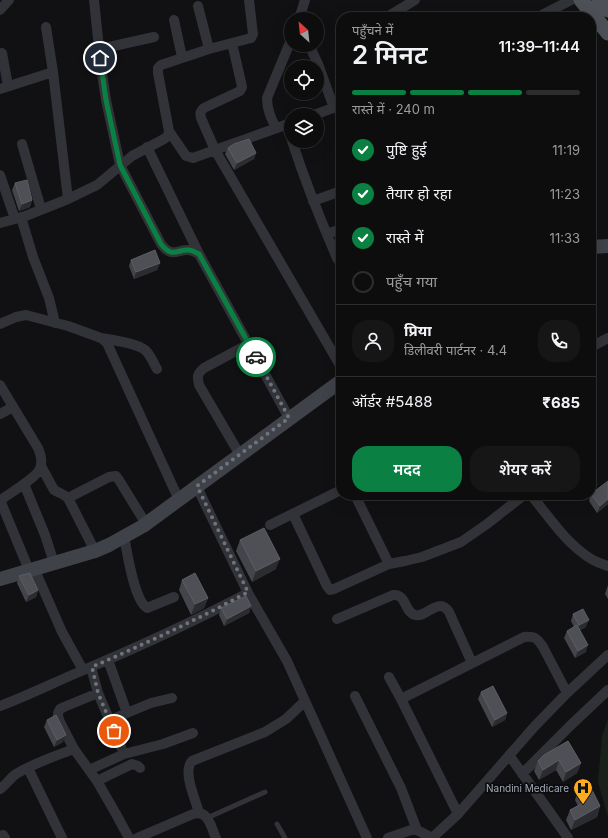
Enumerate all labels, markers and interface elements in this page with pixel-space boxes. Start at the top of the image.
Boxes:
north arrow [284,12,324,52]
map controls [284,12,324,148]
text: पहुँचने में [352,22,393,38]
text: 11:39–11:44 [498,37,580,56]
text: 2 मिनट [352,39,428,70]
pin [83,41,117,75]
icon: home [89,47,111,69]
button: locate [284,60,324,100]
text: रास्ते में · 240 m [352,101,435,117]
button: layers [284,108,324,148]
icon: check [352,139,374,161]
text: पुष्टि हुई [386,140,427,159]
text: 11:19 [552,142,580,158]
icon: check [352,183,374,205]
text: तैयार हो रहा [386,184,452,203]
text: 11:23 [550,186,580,202]
icon: check [352,227,374,249]
text: रास्ते में [386,228,424,247]
text: 11:33 [550,230,580,246]
text: पहुँच गया [386,272,437,291]
button: person [352,320,394,362]
button: phone [538,320,580,362]
text: प्रिया [404,321,432,340]
courier [236,337,276,377]
text: डिलीवरी पार्टनर · 4.4 [404,342,507,358]
icon: car [245,346,267,368]
text: ऑर्डर #5488 [352,392,433,411]
text: ₹685 [542,393,580,412]
button: मदद [352,446,462,492]
button: शेयर करें [470,446,580,492]
pin [97,714,131,748]
icon: bag [103,720,125,742]
hospital icon: Nandini Medicare [572,777,594,805]
place label: Nandini Medicare [486,782,569,794]

